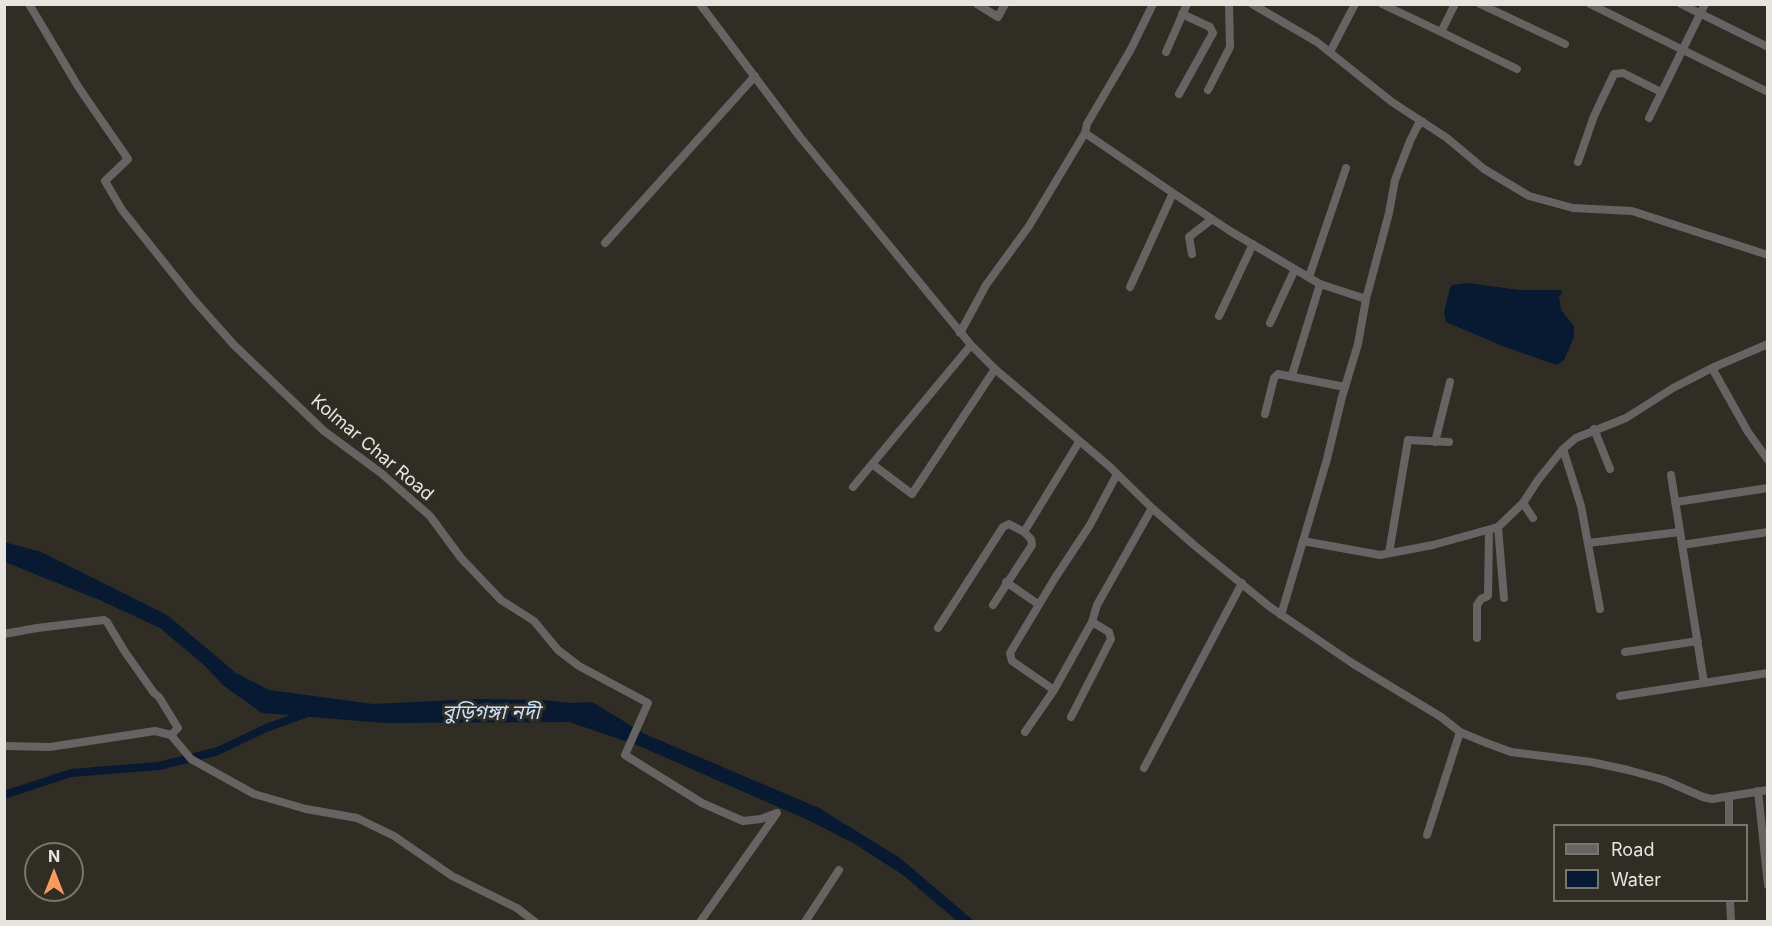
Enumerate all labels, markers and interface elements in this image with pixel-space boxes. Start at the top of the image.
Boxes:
street label: Kolmar Char Road [306,390,438,506]
water label: বুড়িগঙ্গা নদী [442,701,540,725]
legend [1553,824,1748,902]
text: Road [1611,839,1654,860]
north arrow [24,842,84,902]
text: N [48,846,60,866]
text: Water [1611,869,1661,890]

